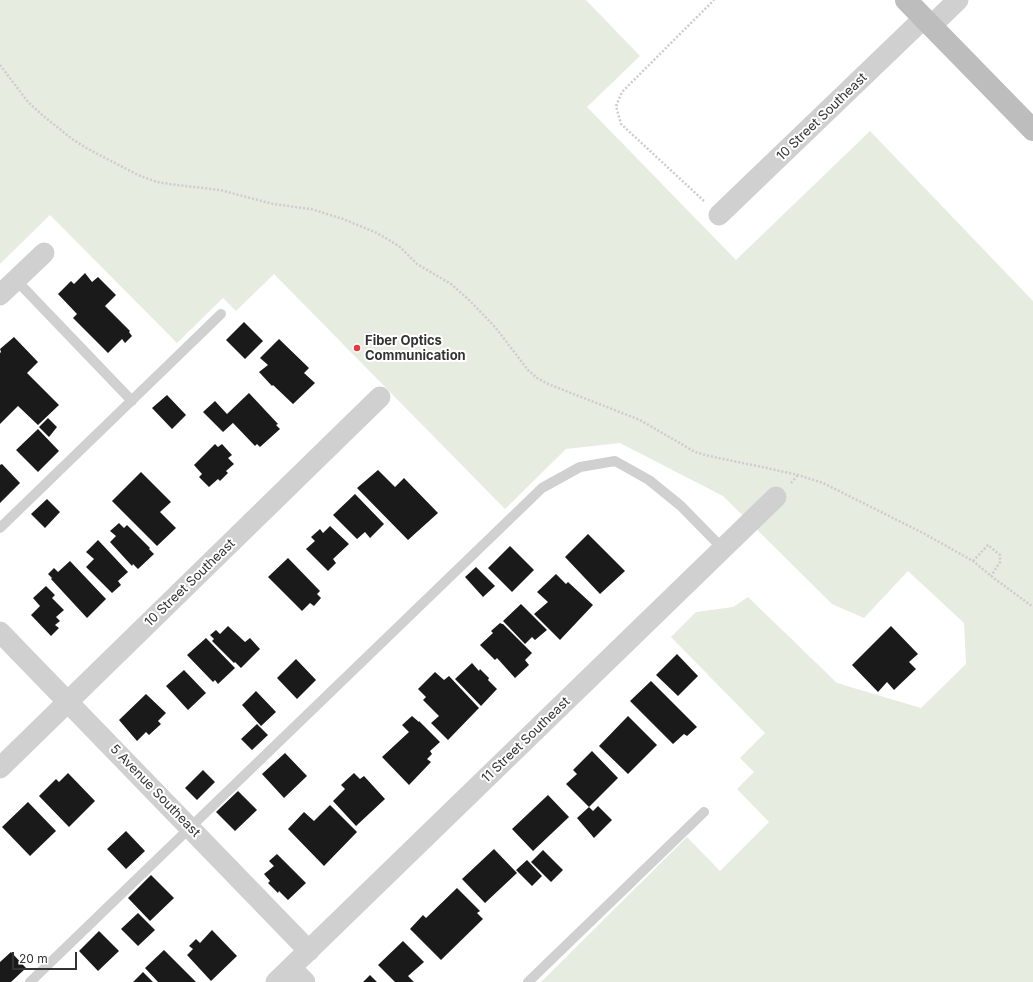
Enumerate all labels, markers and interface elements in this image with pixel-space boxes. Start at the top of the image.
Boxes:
street label: 10 Street Southeast [774,70,870,164]
place label: Fiber Optics Communication [365,333,466,364]
marker: Fiber Optics Communication [352,343,362,353]
street label: 10 Street Southeast [142,536,238,630]
street label: 11 Street Southeast [479,694,573,786]
street label: 5 Avenue Southeast [107,741,203,841]
scale bar [14,944,79,970]
text: 20 m [19,951,48,966]

